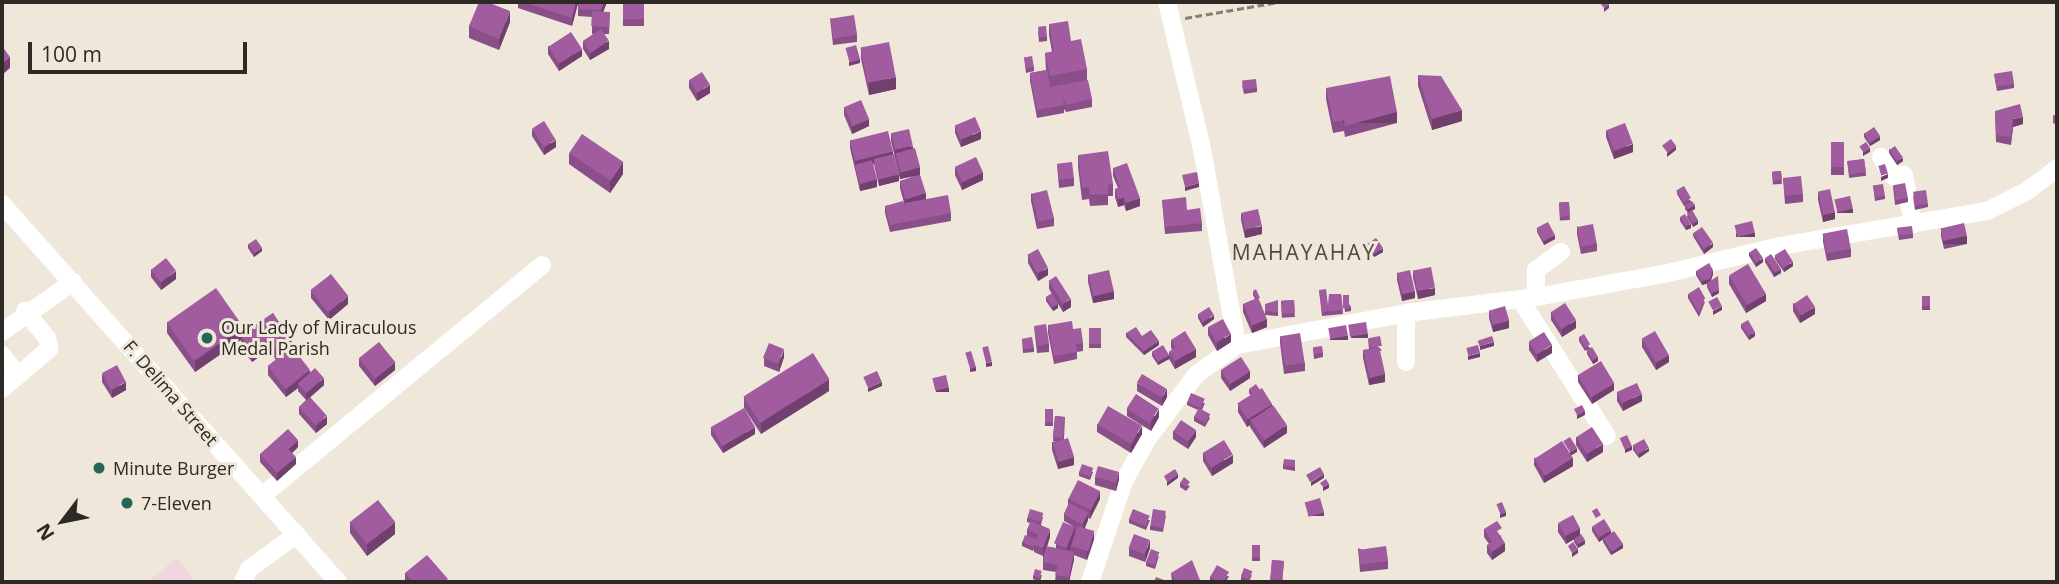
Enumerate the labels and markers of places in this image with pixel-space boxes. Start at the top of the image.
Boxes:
place label: Our Lady of Miraculous Medal Parish [221,317,416,360]
marker: Our Lady of Miraculous Medal Parish [199,330,215,346]
place label: Minute Burger [113,457,234,479]
marker: Minute Burger [91,460,107,476]
place label: 7-Eleven [141,492,212,514]
marker: 7-Eleven [119,495,135,511]

